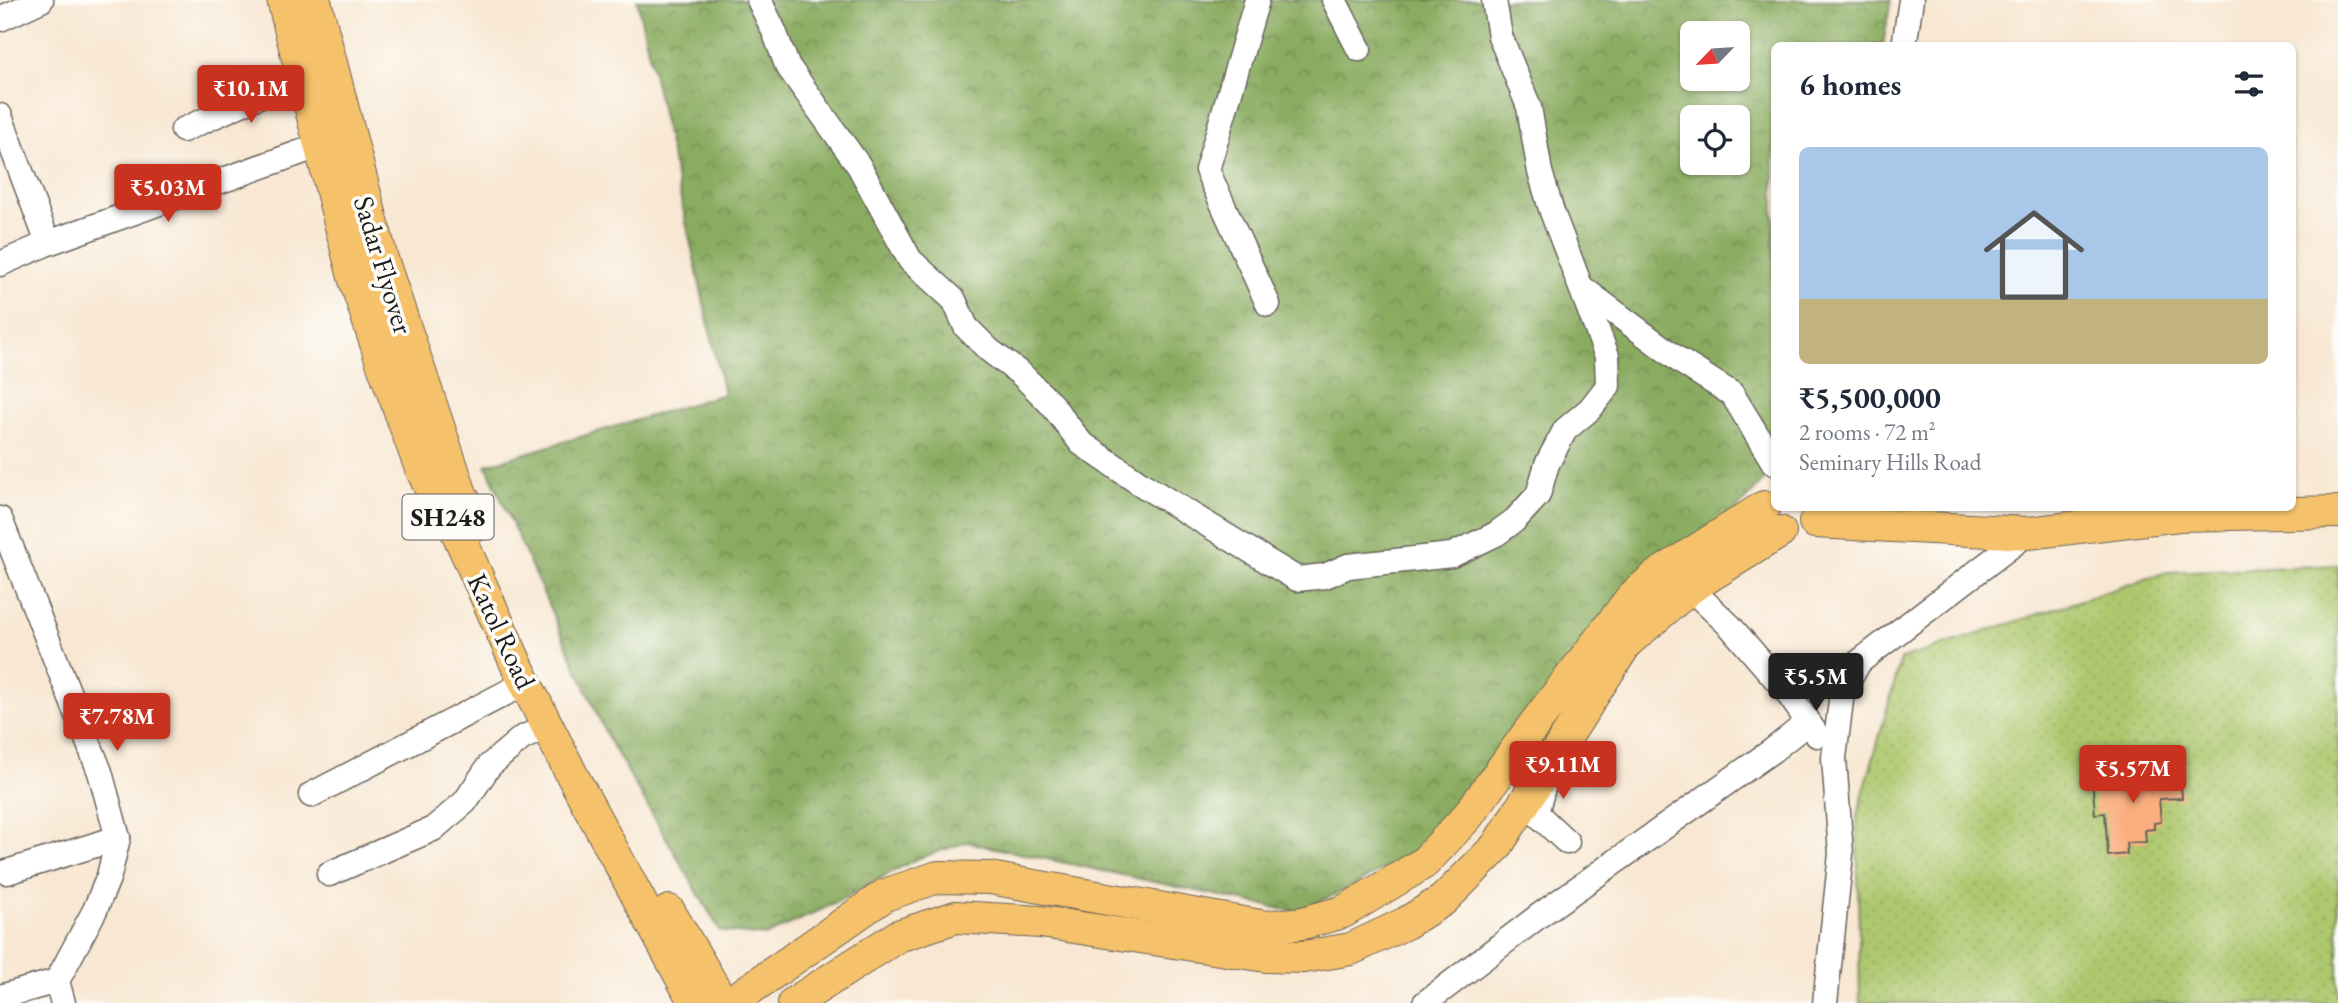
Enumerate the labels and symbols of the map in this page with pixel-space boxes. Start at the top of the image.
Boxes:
north arrow [1680,21,1750,91]
pin: ₹10.1M [194,66,308,125]
pin: ₹5.03M [111,164,225,224]
street label: Sadar Flyover [346,192,422,339]
road number: SH248 [402,495,494,540]
street label: Katol Road [460,567,545,695]
pin: ₹5.5M [1767,654,1865,713]
pin: ₹7.78M [60,694,174,753]
pin: ₹9.11M [1506,742,1620,801]
pin: ₹5.57M [2076,746,2190,805]

